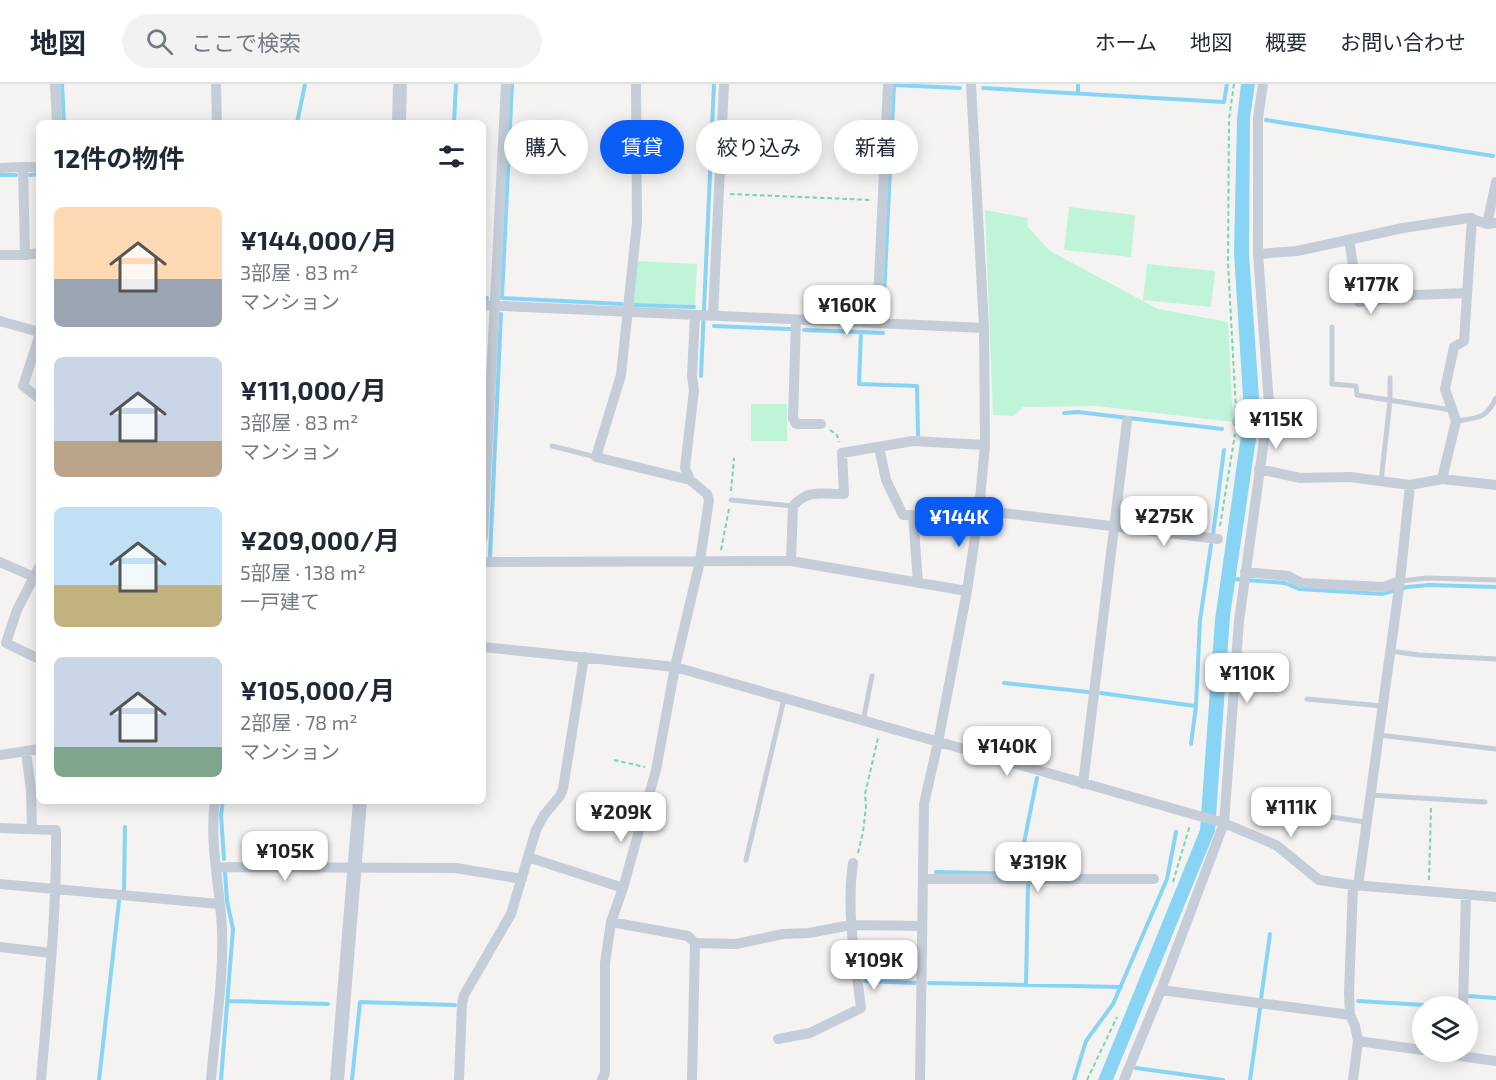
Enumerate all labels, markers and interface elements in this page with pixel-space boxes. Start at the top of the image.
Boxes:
search box [122,14,542,68]
text: 地図 [30,25,86,59]
icon: search [143,25,176,58]
text: ここで検索 [191,29,301,55]
text: ホーム [1095,29,1157,54]
text: 地図 [1190,29,1232,54]
text: 概要 [1265,29,1307,54]
text: お問い合わせ [1340,29,1466,54]
chip: 購入 [504,120,588,174]
chip: 賃貸 [600,120,684,174]
chip: 絞り込み [696,120,822,174]
chip: 新着 [834,120,918,174]
icon: filters [435,140,468,173]
text: 12件の物件 [54,142,184,173]
text: ¥144,000/月 [240,224,398,255]
icon: home [102,231,174,303]
text: 3部屋 · 83 m² [240,260,358,284]
pin: ¥177K [1329,264,1413,315]
text: ¥177K [1343,271,1399,295]
pin: ¥160K [805,285,889,336]
text: マンション [240,289,340,313]
text: ¥160K [817,292,877,316]
text: ¥111,000/月 [240,374,387,405]
icon: home [102,381,174,453]
pin: ¥115K [1234,399,1318,450]
text: ¥115K [1249,406,1303,430]
text: 3部屋 · 83 m² [240,410,358,434]
text: マンション [240,439,340,463]
pin: ¥275K [1122,496,1206,547]
pin: ¥144K [917,497,1001,548]
text: ¥275K [1134,503,1194,527]
text: ¥144K [929,504,989,528]
text: ¥209,000/月 [240,524,400,555]
icon: home [102,531,174,603]
text: 5部屋 · 138 m² [240,560,366,584]
text: 一戸建て [240,589,320,613]
pin: ¥110K [1205,653,1289,704]
text: ¥110K [1219,660,1275,684]
text: ¥105,000/月 [240,674,395,705]
icon: home [102,681,174,753]
text: 2部屋 · 78 m² [240,710,358,734]
pin: ¥140K [965,726,1049,777]
text: ¥140K [977,733,1037,757]
text: マンション [240,739,340,763]
pin: ¥111K [1249,787,1333,838]
pin: ¥209K [579,792,663,843]
text: ¥111K [1265,794,1317,818]
text: ¥209K [590,799,652,823]
pin: ¥105K [243,831,327,882]
text: ¥105K [256,838,314,862]
pin: ¥319K [996,842,1080,893]
text: ¥319K [1009,849,1067,873]
pin: ¥109K [832,940,916,991]
text: ¥109K [844,947,904,971]
map controls [1412,996,1478,1062]
button: layers [1412,996,1478,1062]

